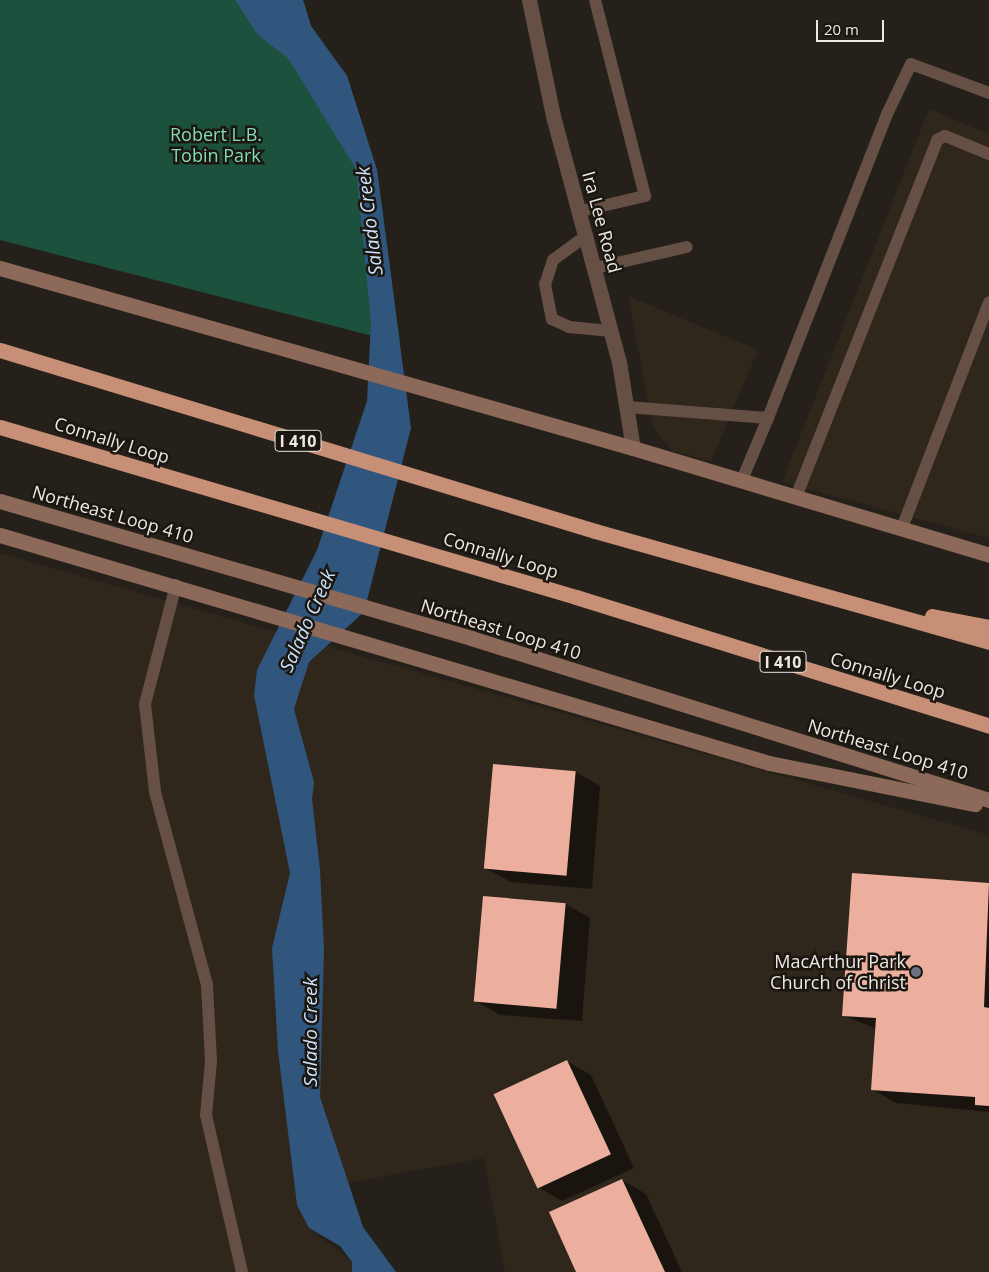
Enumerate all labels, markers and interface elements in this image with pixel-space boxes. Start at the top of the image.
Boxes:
scale bar [819,10,886,42]
text: 20 m [824,19,859,39]
park label: Robert L.B. Tobin Park [170,124,262,166]
water label: Salado Creek [352,165,388,277]
street label: Ira Lee Road [578,169,626,275]
street label: Connally Loop [52,412,172,468]
road number: I 410 [274,428,322,454]
street label: Northeast Loop 410 [30,481,196,547]
street label: Connally Loop [441,527,561,583]
water label: Salado Creek [275,566,341,676]
street label: Northeast Loop 410 [418,594,584,664]
street label: Connally Loop [828,647,948,703]
road number: I 410 [759,649,807,676]
street label: Northeast Loop 410 [805,714,971,784]
place label: MacArthur Park Church of Christ [770,951,906,994]
marker: MacArthur Park Church of Christ [910,966,922,978]
water label: Salado Creek [300,977,322,1087]

